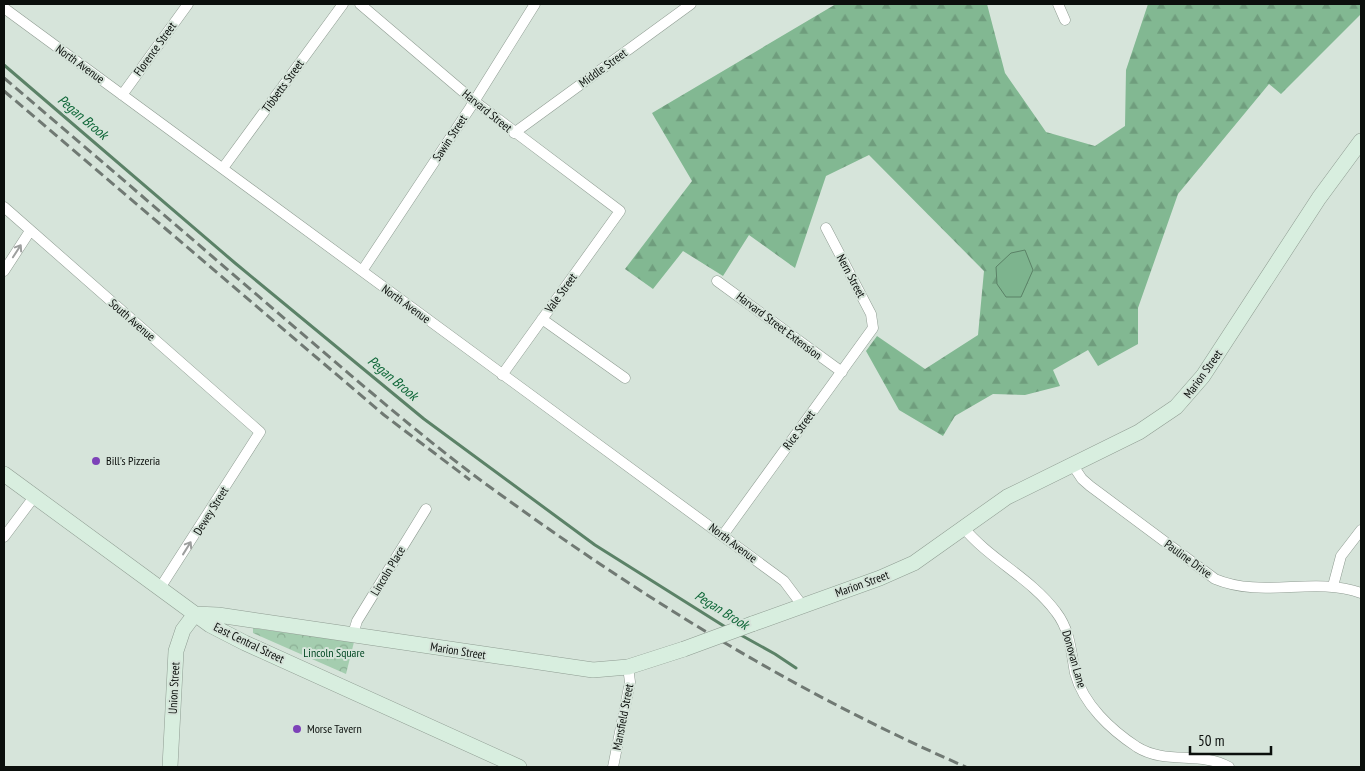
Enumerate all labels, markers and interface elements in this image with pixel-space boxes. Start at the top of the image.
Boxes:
street label: Florence Street [130,18,180,79]
street label: North Avenue [53,41,108,86]
street label: Middle Street [576,45,630,90]
street label: Tibbetts Street [258,56,307,115]
street label: Harvard Street [459,86,516,136]
water label: Pegan Brook [54,91,113,144]
street label: Sawin Street [429,111,470,164]
one-way arrow [12,244,22,258]
street label: Nern Street [834,251,870,301]
street label: Vale Street [541,270,580,316]
street label: North Avenue [379,281,434,326]
street label: Harvard Street Extension [734,289,825,363]
street label: South Avenue [106,295,159,344]
street label: Marion Street [1180,346,1226,401]
water label: Pegan Brook [364,352,423,405]
street label: Rice Street [779,407,818,452]
place label: Bill's Pizzeria [106,453,160,468]
marker: Bill's Pizzeria [90,455,102,467]
street label: Dewey Street [190,483,232,538]
street label: North Avenue [706,520,760,566]
street label: Pauline Drive [1162,536,1215,581]
one-way arrow [182,541,192,555]
street label: Lincoln Place [367,543,408,598]
street label: Marion Street [833,567,891,600]
water label: Pegan Brook [692,586,754,634]
street label: East Central Street [211,619,288,666]
street label: Donovan Lane [1059,628,1090,689]
street label: Marion Street [429,639,488,662]
park label: Lincoln Square [303,645,365,660]
street label: Union Street [165,661,182,714]
street label: Mansfield Street [609,682,636,751]
place label: Morse Tavern [307,721,362,736]
marker: Morse Tavern [291,723,303,735]
scale bar [1190,724,1271,756]
text: 50 m [1198,731,1224,750]

